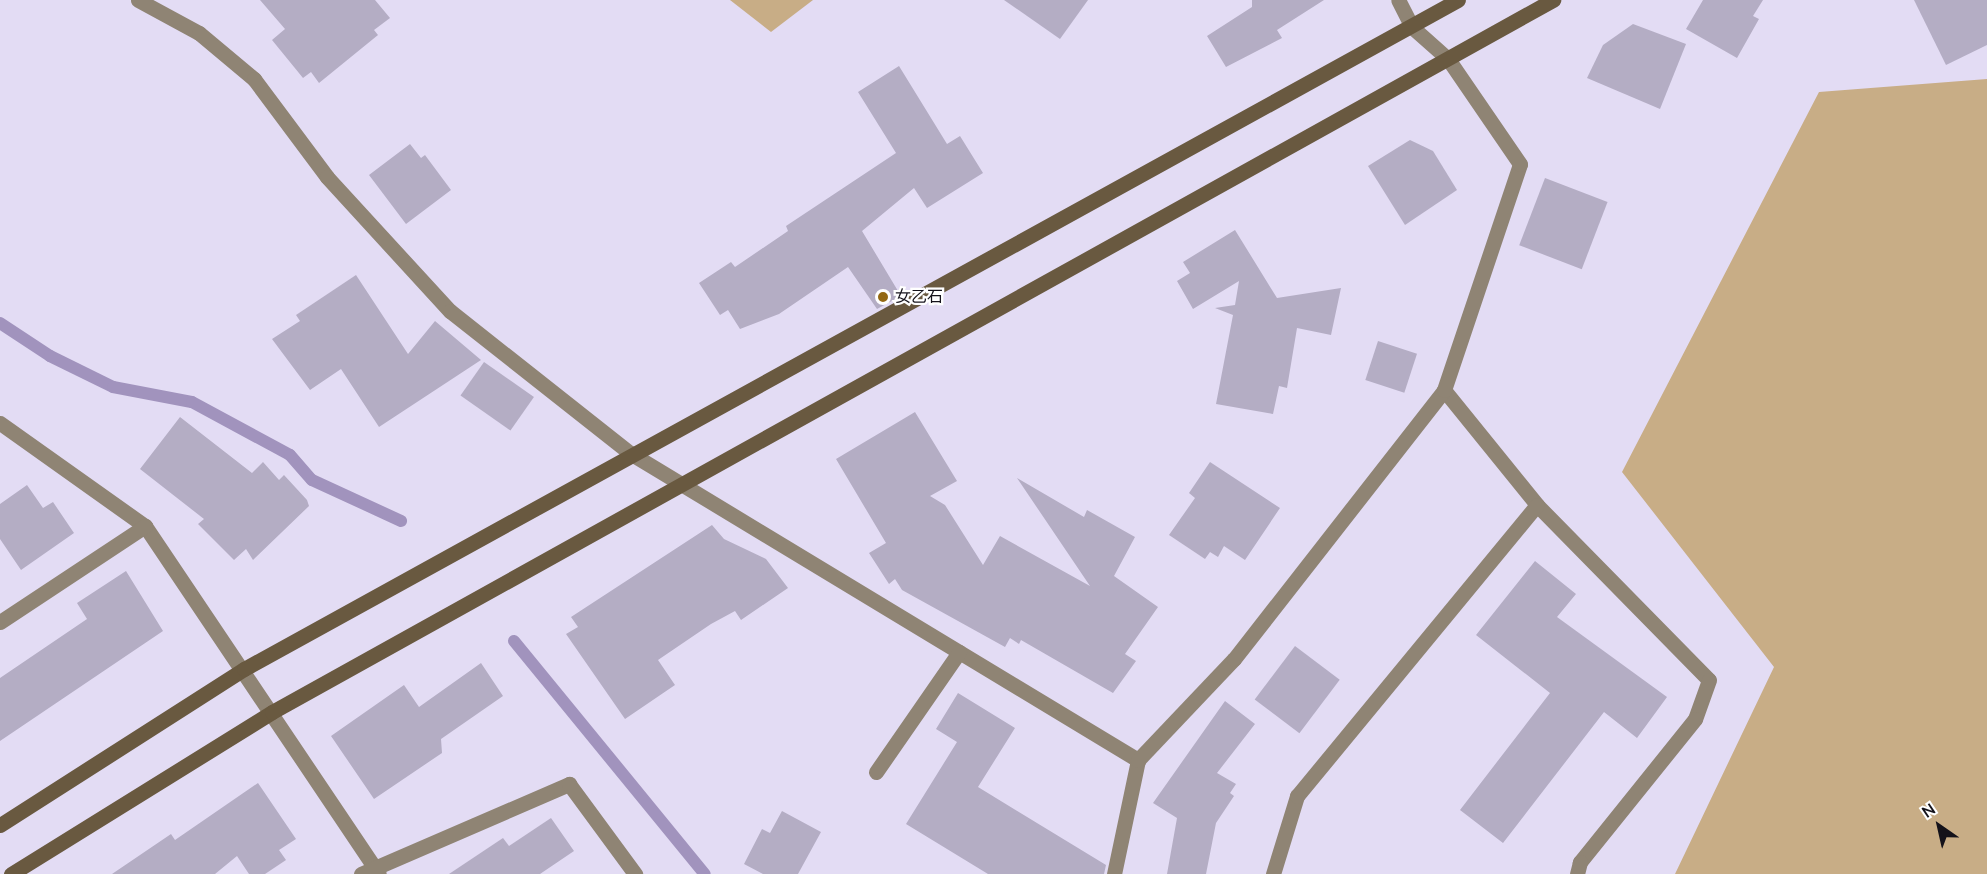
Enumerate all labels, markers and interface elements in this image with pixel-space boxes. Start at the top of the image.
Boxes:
place label: 女乙石 [895,287,943,307]
marker: 女乙石 [876,290,890,304]
north arrow [1909,796,1969,856]
text: N [1918,799,1940,824]

